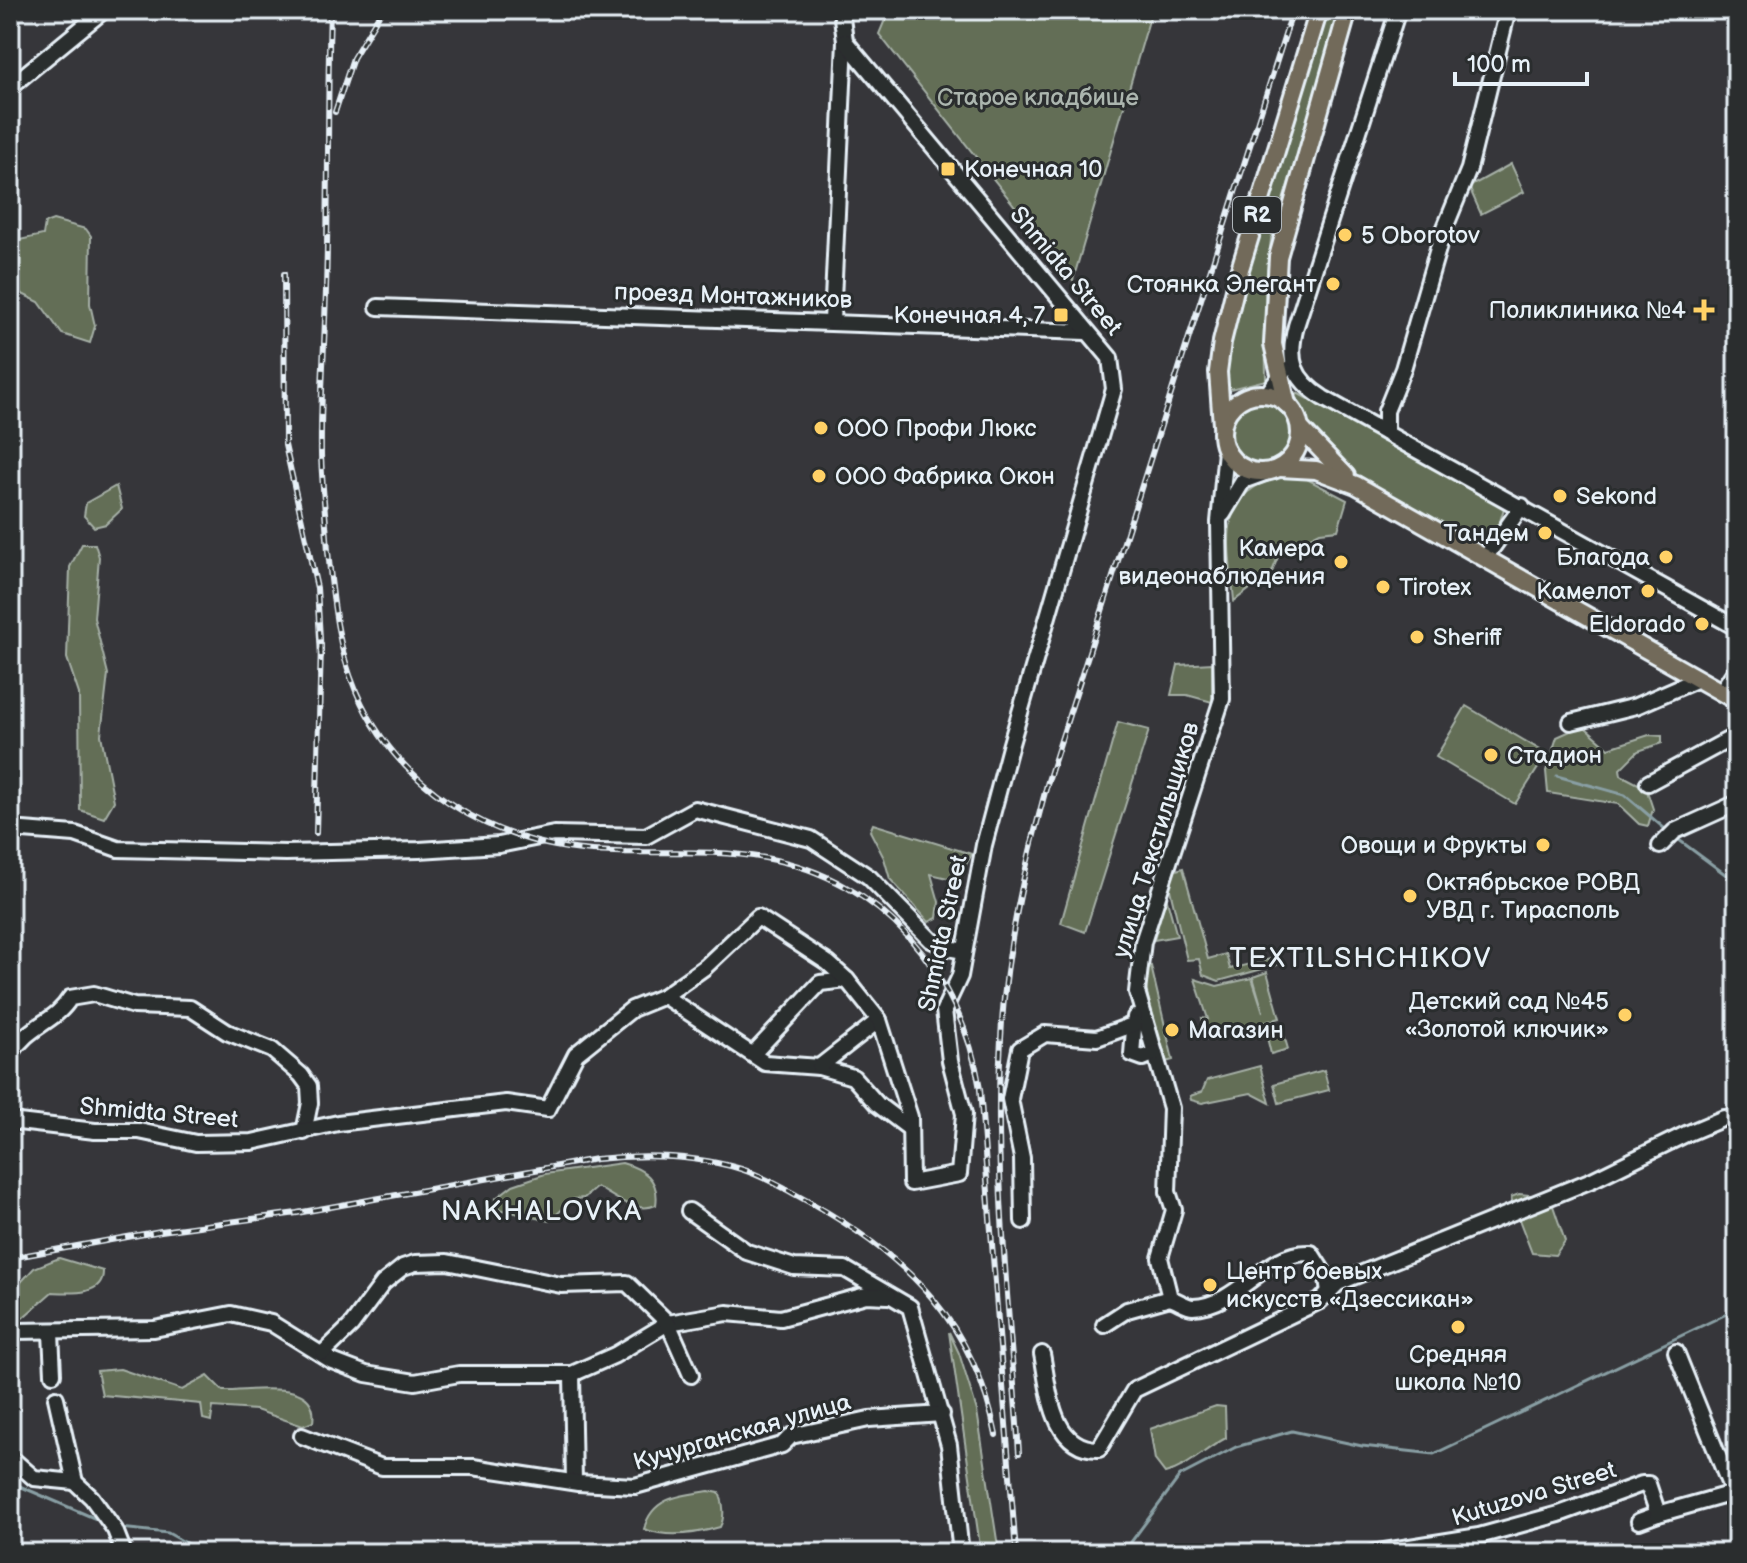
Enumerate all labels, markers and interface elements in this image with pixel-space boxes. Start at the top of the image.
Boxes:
scale bar [1455,36,1587,86]
text: 100 m [1467,50,1531,79]
park label: Старое кладбище [937,83,1139,112]
place label: Конечная 10 [964,155,1102,184]
marker: Конечная 10 [939,160,957,178]
road number: R2 [1233,197,1281,233]
street label: Shmidta Street [1004,201,1129,342]
place label: 5 Oborotov [1361,221,1480,250]
marker: 5 Oborotov [1336,226,1354,244]
place label: Стоянка Элегант [1127,270,1317,299]
marker: Стоянка Элегант [1324,275,1342,293]
street label: проезд Монтажников [614,277,853,315]
place label: Поликлиника №4 [1489,296,1686,325]
marker: Поликлиника №4 [1693,299,1715,321]
place label: Конечная 4, 7 [893,301,1045,330]
marker: Конечная 4, 7 [1052,306,1070,324]
place label: ООО Профи Люкс [837,414,1037,443]
marker: ООО Профи Люкс [812,419,830,437]
place label: ООО Фабрика Окон [835,462,1055,491]
marker: ООО Фабрика Окон [810,467,828,485]
place label: Sekond [1576,482,1657,511]
marker: Sekond [1551,487,1569,505]
place label: Тандем [1444,519,1529,548]
marker: Тандем [1536,524,1554,542]
place label: Камера видеонаблюдения [1119,534,1325,591]
place label: Благода [1556,543,1650,572]
marker: Благода [1657,548,1675,566]
marker: Камера видеонаблюдения [1332,553,1350,571]
place label: Tirotex [1399,573,1471,602]
place label: Камелот [1536,577,1632,606]
marker: Tirotex [1374,578,1392,596]
marker: Камелот [1639,582,1657,600]
place label: Eldorado [1588,610,1686,639]
marker: Eldorado [1693,615,1711,633]
place label: Sheriff [1433,623,1502,652]
marker: Sheriff [1408,628,1426,646]
street label: улица Текстильщиков [1106,718,1206,961]
place label: Стадион [1507,741,1602,770]
marker: Стадион [1482,746,1500,764]
place label: Овощи и Фрукты [1341,831,1527,860]
marker: Овощи и Фрукты [1534,836,1552,854]
street label: Shmidta Street [912,852,974,1014]
place label: Октябрьское РОВД УВД г. Тирасполь [1426,868,1640,925]
marker: Октябрьское РОВД УВД г. Тирасполь [1401,887,1419,905]
district label: TEXTILSHCHIKOV [1229,942,1493,975]
place label: Детский сад №45 «Золотой ключик» [1405,987,1609,1044]
marker: Детский сад №45 «Золотой ключик» [1616,1006,1634,1024]
place label: Магазин [1188,1016,1284,1045]
marker: Магазин [1163,1021,1181,1039]
street label: Shmidta Street [78,1092,240,1134]
district label: NAKHALOVKA [441,1195,643,1228]
place label: Центр боевых искусств «Дзессикан» [1226,1257,1474,1314]
marker: Центр боевых искусств «Дзессикан» [1201,1276,1219,1294]
marker: Средняя школа №10 [1449,1318,1467,1336]
place label: Средняя школа №10 [1395,1340,1521,1397]
street label: Кучурганская улица [630,1387,854,1477]
street label: Kutuzova Street [1448,1455,1620,1533]

